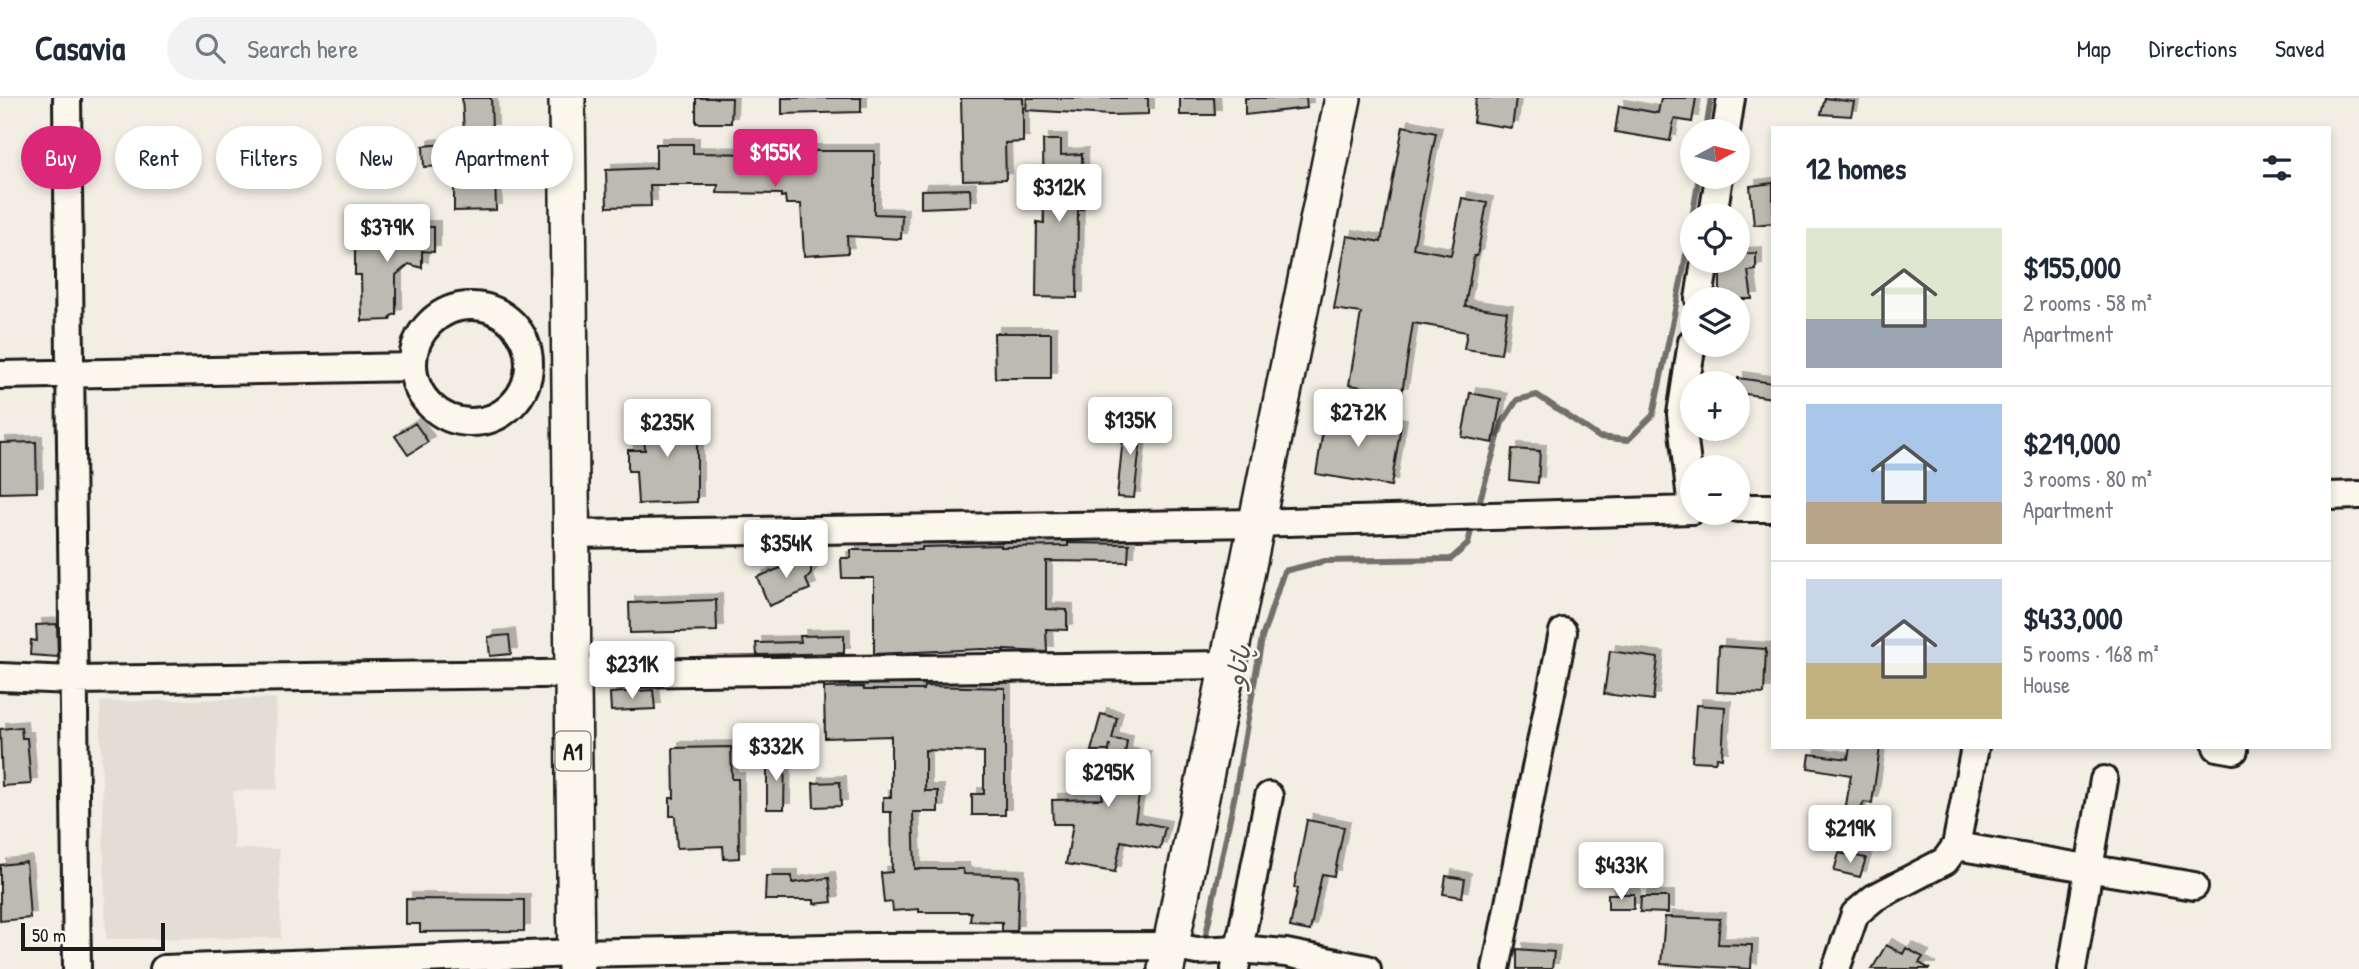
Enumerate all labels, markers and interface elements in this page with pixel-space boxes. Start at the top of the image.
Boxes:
search box [167,17,657,80]
text: Casavia [35,26,125,70]
icon: search [191,29,229,67]
text: Search here [247,31,358,66]
text: Map [2077,32,2111,64]
text: Directions [2149,32,2237,64]
text: Saved [2275,32,2324,64]
north arrow [1680,119,1750,189]
map controls [1680,119,1750,525]
chip: Buy [21,126,101,189]
chip: Rent [115,126,202,189]
chip: Filters [216,126,322,189]
chip: New [336,126,417,189]
chip: Apartment [431,126,573,189]
pin: $155K [726,130,824,189]
text: $155K [749,136,801,167]
text: 12 homes [1806,148,1906,188]
icon: filters [2258,149,2296,187]
pin: $312K [1010,164,1108,224]
text: $312K [1032,171,1086,202]
button: locate [1680,203,1750,273]
pin: $379K [338,204,436,264]
text: $379K [360,211,414,242]
text: $155,000 [2023,247,2121,287]
icon: home [1862,256,1946,340]
button: layers [1680,287,1750,357]
text: 2 rooms · 58 m² [2023,287,2152,318]
text: Apartment [2023,318,2113,349]
button: + [1680,371,1750,441]
pin: $272K [1309,390,1407,449]
text: $272K [1330,396,1386,427]
pin: $135K [1081,398,1179,457]
pin: $235K [618,400,716,459]
text: $135K [1104,404,1156,435]
text: $235K [640,406,694,437]
text: $219,000 [2023,423,2121,463]
icon: home [1862,432,1946,516]
button: − [1680,455,1750,525]
text: 3 rooms · 80 m² [2023,463,2152,494]
text: Apartment [2023,494,2113,525]
pin: $354K [737,520,835,580]
text: $354K [760,527,812,558]
text: $433,000 [2023,598,2123,638]
icon: home [1862,607,1946,691]
text: 5 rooms · 168 m² [2023,638,2159,669]
water label: پاتاو [1216,641,1259,693]
pin: $231K [583,642,681,701]
text: $231K [605,648,659,679]
text: House [2023,669,2070,700]
pin: $332K [727,724,825,783]
text: $332K [748,730,804,761]
road number: A1 [556,732,590,771]
pin: $295K [1059,750,1157,809]
text: $295K [1082,756,1134,787]
pin: $219K [1801,806,1899,865]
text: $219K [1824,812,1876,843]
pin: $433K [1572,842,1670,902]
text: $433K [1595,849,1647,880]
scale bar [21,920,164,952]
text: 50 m [32,922,66,948]

